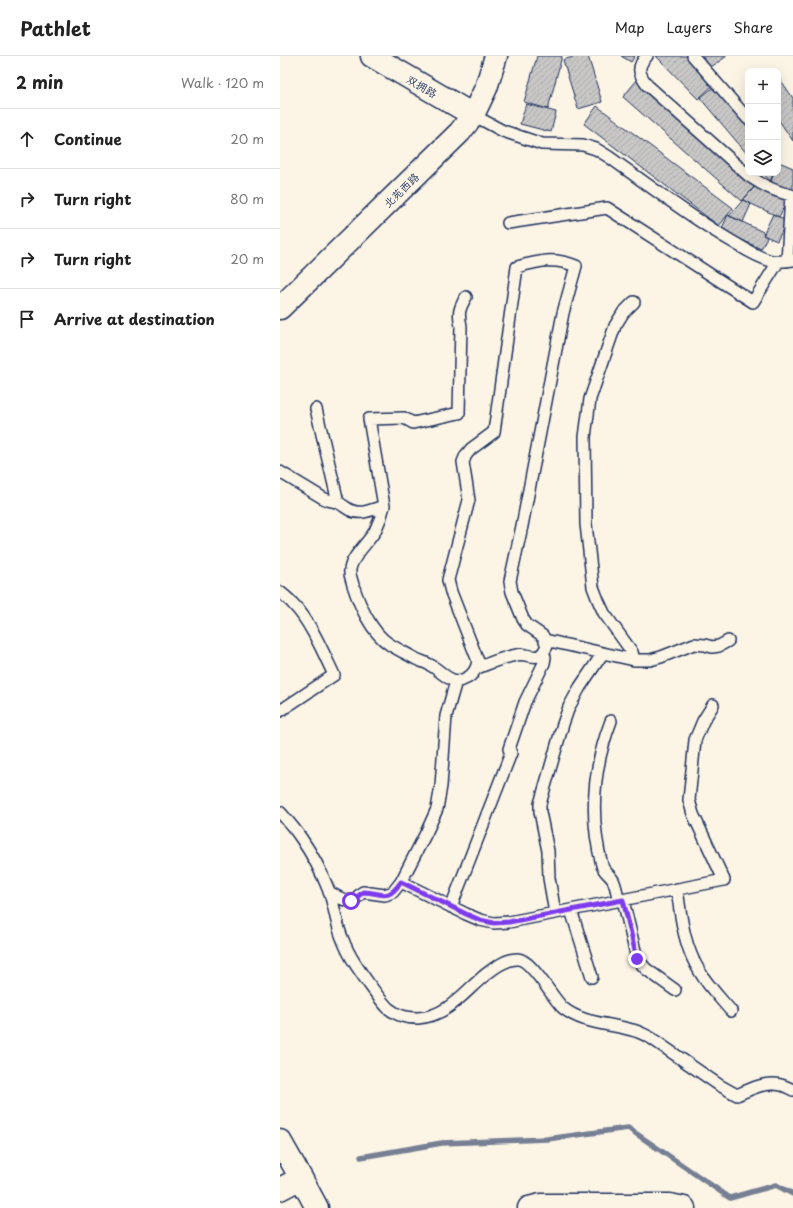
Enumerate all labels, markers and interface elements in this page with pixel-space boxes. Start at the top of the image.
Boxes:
text: Pathlet [20,14,91,42]
text: Map [615,17,645,38]
text: Layers [667,17,712,38]
text: Share [734,17,773,38]
map controls [745,68,781,176]
button: + [745,68,781,104]
text: 2 min [16,69,63,95]
street label: 双拥路 [403,70,441,102]
text: Walk · 120 m [181,73,264,92]
button: − [745,104,781,140]
text: Continue [54,127,122,150]
icon: ahead [16,128,38,150]
text: 20 m [230,129,264,148]
button: layers [745,140,781,176]
street label: 北苑西路 [379,169,423,211]
text: Turn right [54,187,131,210]
icon: right [16,188,38,210]
text: 80 m [230,189,264,208]
text: Turn right [54,247,131,270]
icon: right [16,248,38,270]
text: 20 m [230,249,264,268]
text: Arrive at destination [54,307,215,330]
icon: arrive [16,308,38,330]
route start [342,892,360,910]
route end [628,950,646,968]

